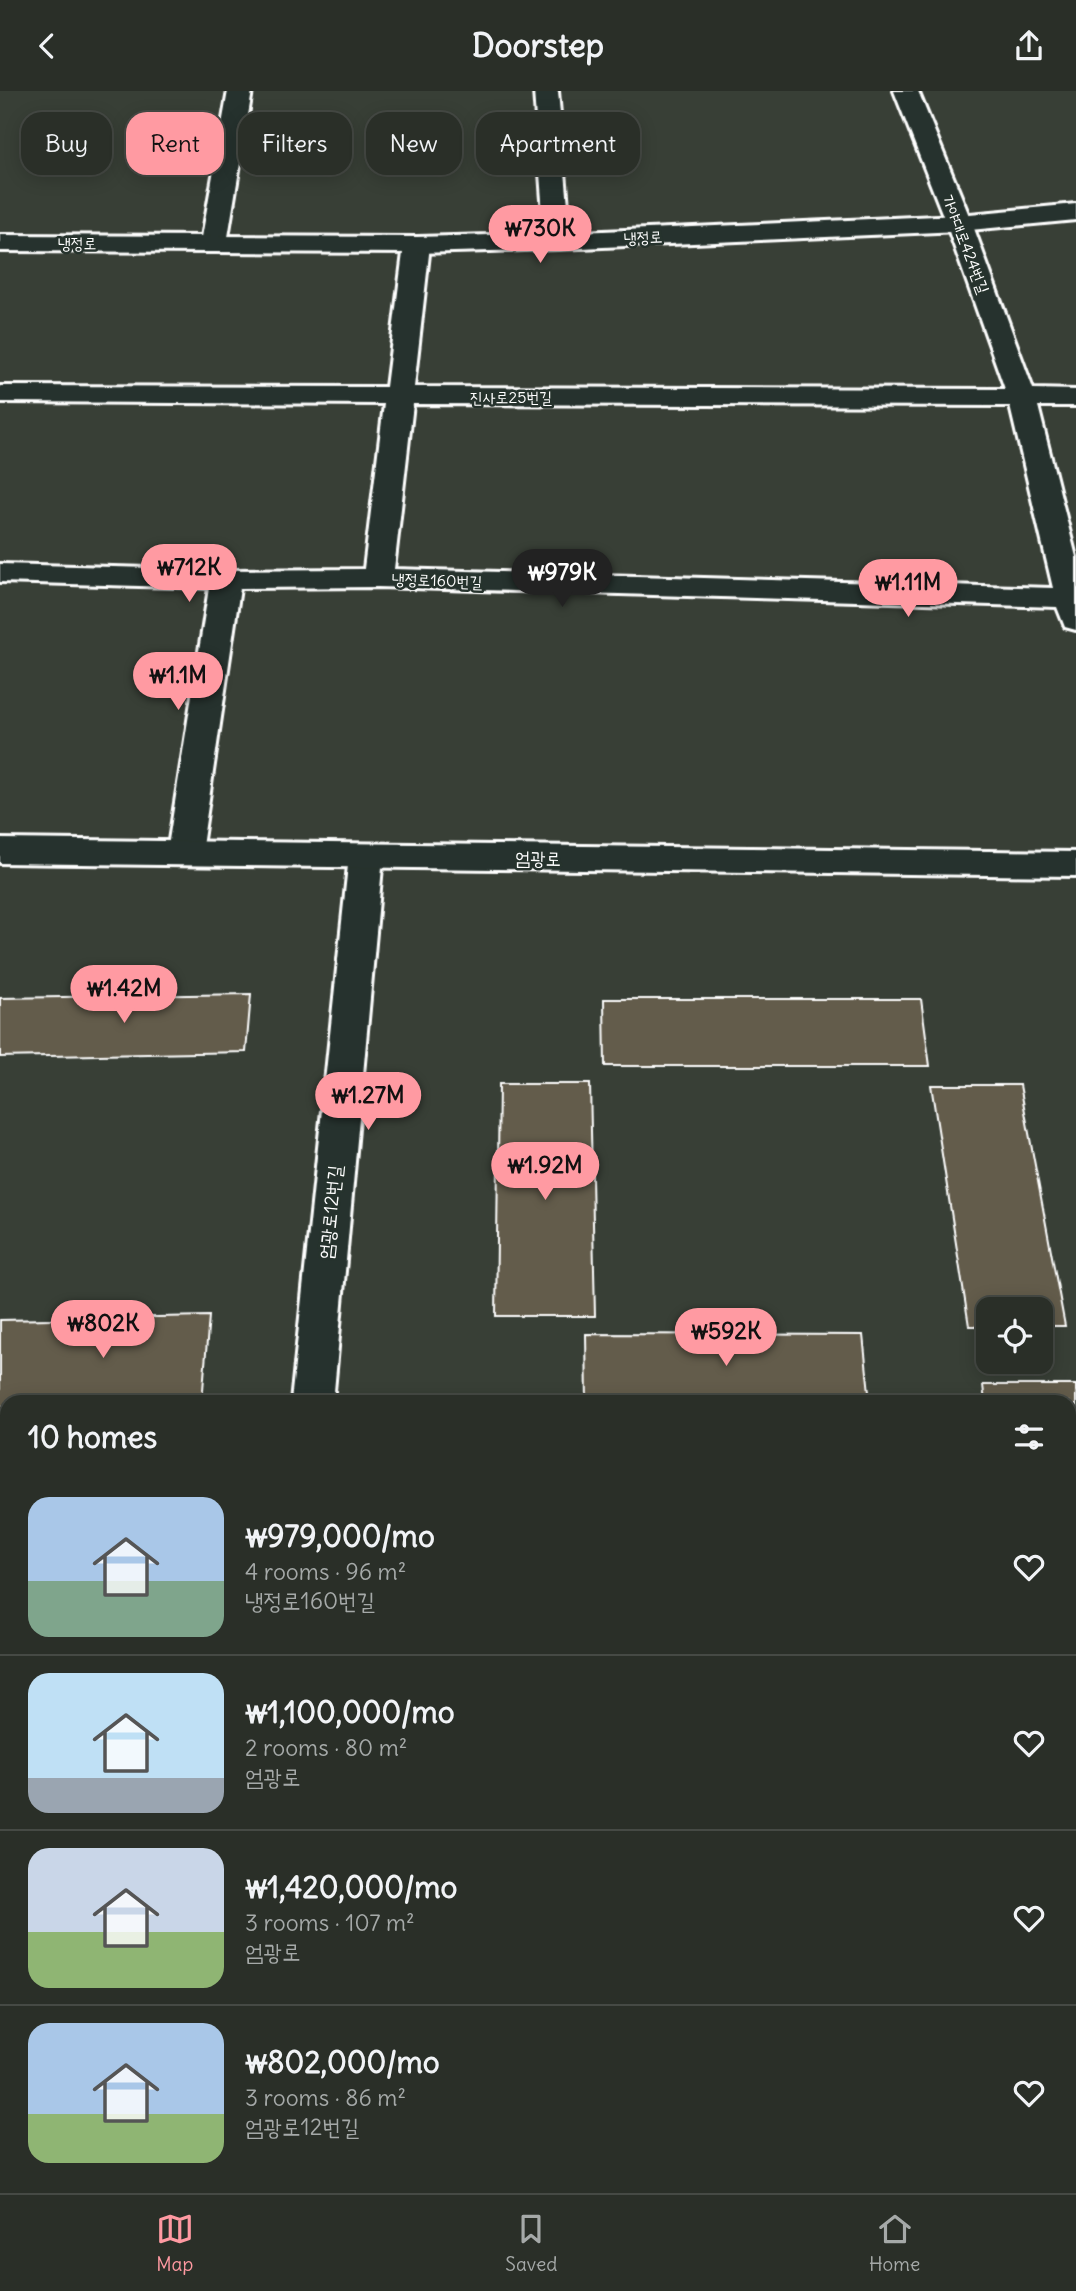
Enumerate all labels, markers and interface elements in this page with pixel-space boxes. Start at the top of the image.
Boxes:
text: Doorstep [472,25,604,66]
icon: back [28,27,66,65]
icon: share [1010,27,1048,65]
chip: Buy [21,112,112,175]
chip: Rent [126,112,224,175]
chip: Filters [238,112,352,175]
chip: New [366,112,462,175]
chip: Apartment [476,112,640,175]
street label: 가야대로424번길 [938,192,994,296]
pin: ₩730K [491,205,589,265]
text: ₩730K [505,213,575,242]
street label: 냉정로 [623,226,663,248]
street label: 냉정로 [58,233,96,253]
street label: 진사로25번길 [470,387,552,407]
pin: ₩712K [140,545,238,604]
pin: ₩979K [513,549,611,609]
text: ₩712K [157,552,221,581]
text: ₩979K [527,557,597,586]
pin: ₩1.11M [851,559,965,619]
text: ₩1.11M [874,567,942,596]
street label: 냉정로160번길 [391,568,483,592]
pin: ₩1.1M [129,653,227,712]
text: ₩1.1M [149,660,207,689]
street label: 엄광로 [515,846,561,870]
pin: ₩1.42M [67,965,181,1025]
text: ₩1.42M [86,973,162,1002]
pin: ₩1.27M [311,1073,425,1132]
text: ₩1.27M [331,1080,405,1109]
pin: ₩1.92M [488,1143,602,1202]
text: ₩1.92M [507,1150,583,1179]
street label: 엄광로12번길 [313,1164,347,1260]
map controls [976,1297,1053,1374]
button: locate [976,1297,1053,1374]
pin: ₩802K [54,1301,152,1360]
text: ₩802K [67,1308,139,1337]
pin: ₩592K [677,1309,775,1368]
text: ₩592K [691,1316,761,1345]
text: 10 homes [28,1418,157,1456]
icon: filters [1010,1418,1048,1456]
text: ₩979,000/mo [245,1517,435,1555]
icon: home [84,1525,168,1609]
icon: heart [1010,1548,1048,1586]
text: 4 rooms · 96 m² [245,1557,406,1586]
text: 냉정로160번길 [245,1586,375,1615]
text: ₩1,100,000/mo [245,1693,455,1731]
icon: home [84,1701,168,1785]
icon: heart [1010,1724,1048,1762]
text: 2 rooms · 80 m² [245,1733,407,1762]
text: 엄광로 [245,1762,301,1791]
text: ₩1,420,000/mo [245,1868,457,1906]
icon: home [84,1876,168,1960]
icon: heart [1010,1899,1048,1937]
text: 3 rooms · 107 m² [245,1908,415,1937]
text: 엄광로 [245,1937,301,1966]
text: ₩802,000/mo [245,2043,440,2081]
icon: home [84,2051,168,2135]
icon: heart [1010,2074,1048,2112]
text: 3 rooms · 86 m² [245,2083,406,2112]
text: 엄광로12번길 [245,2112,359,2141]
tab: Map [156,2210,194,2276]
tab: Saved [505,2210,557,2276]
tab: Home [869,2210,920,2276]

